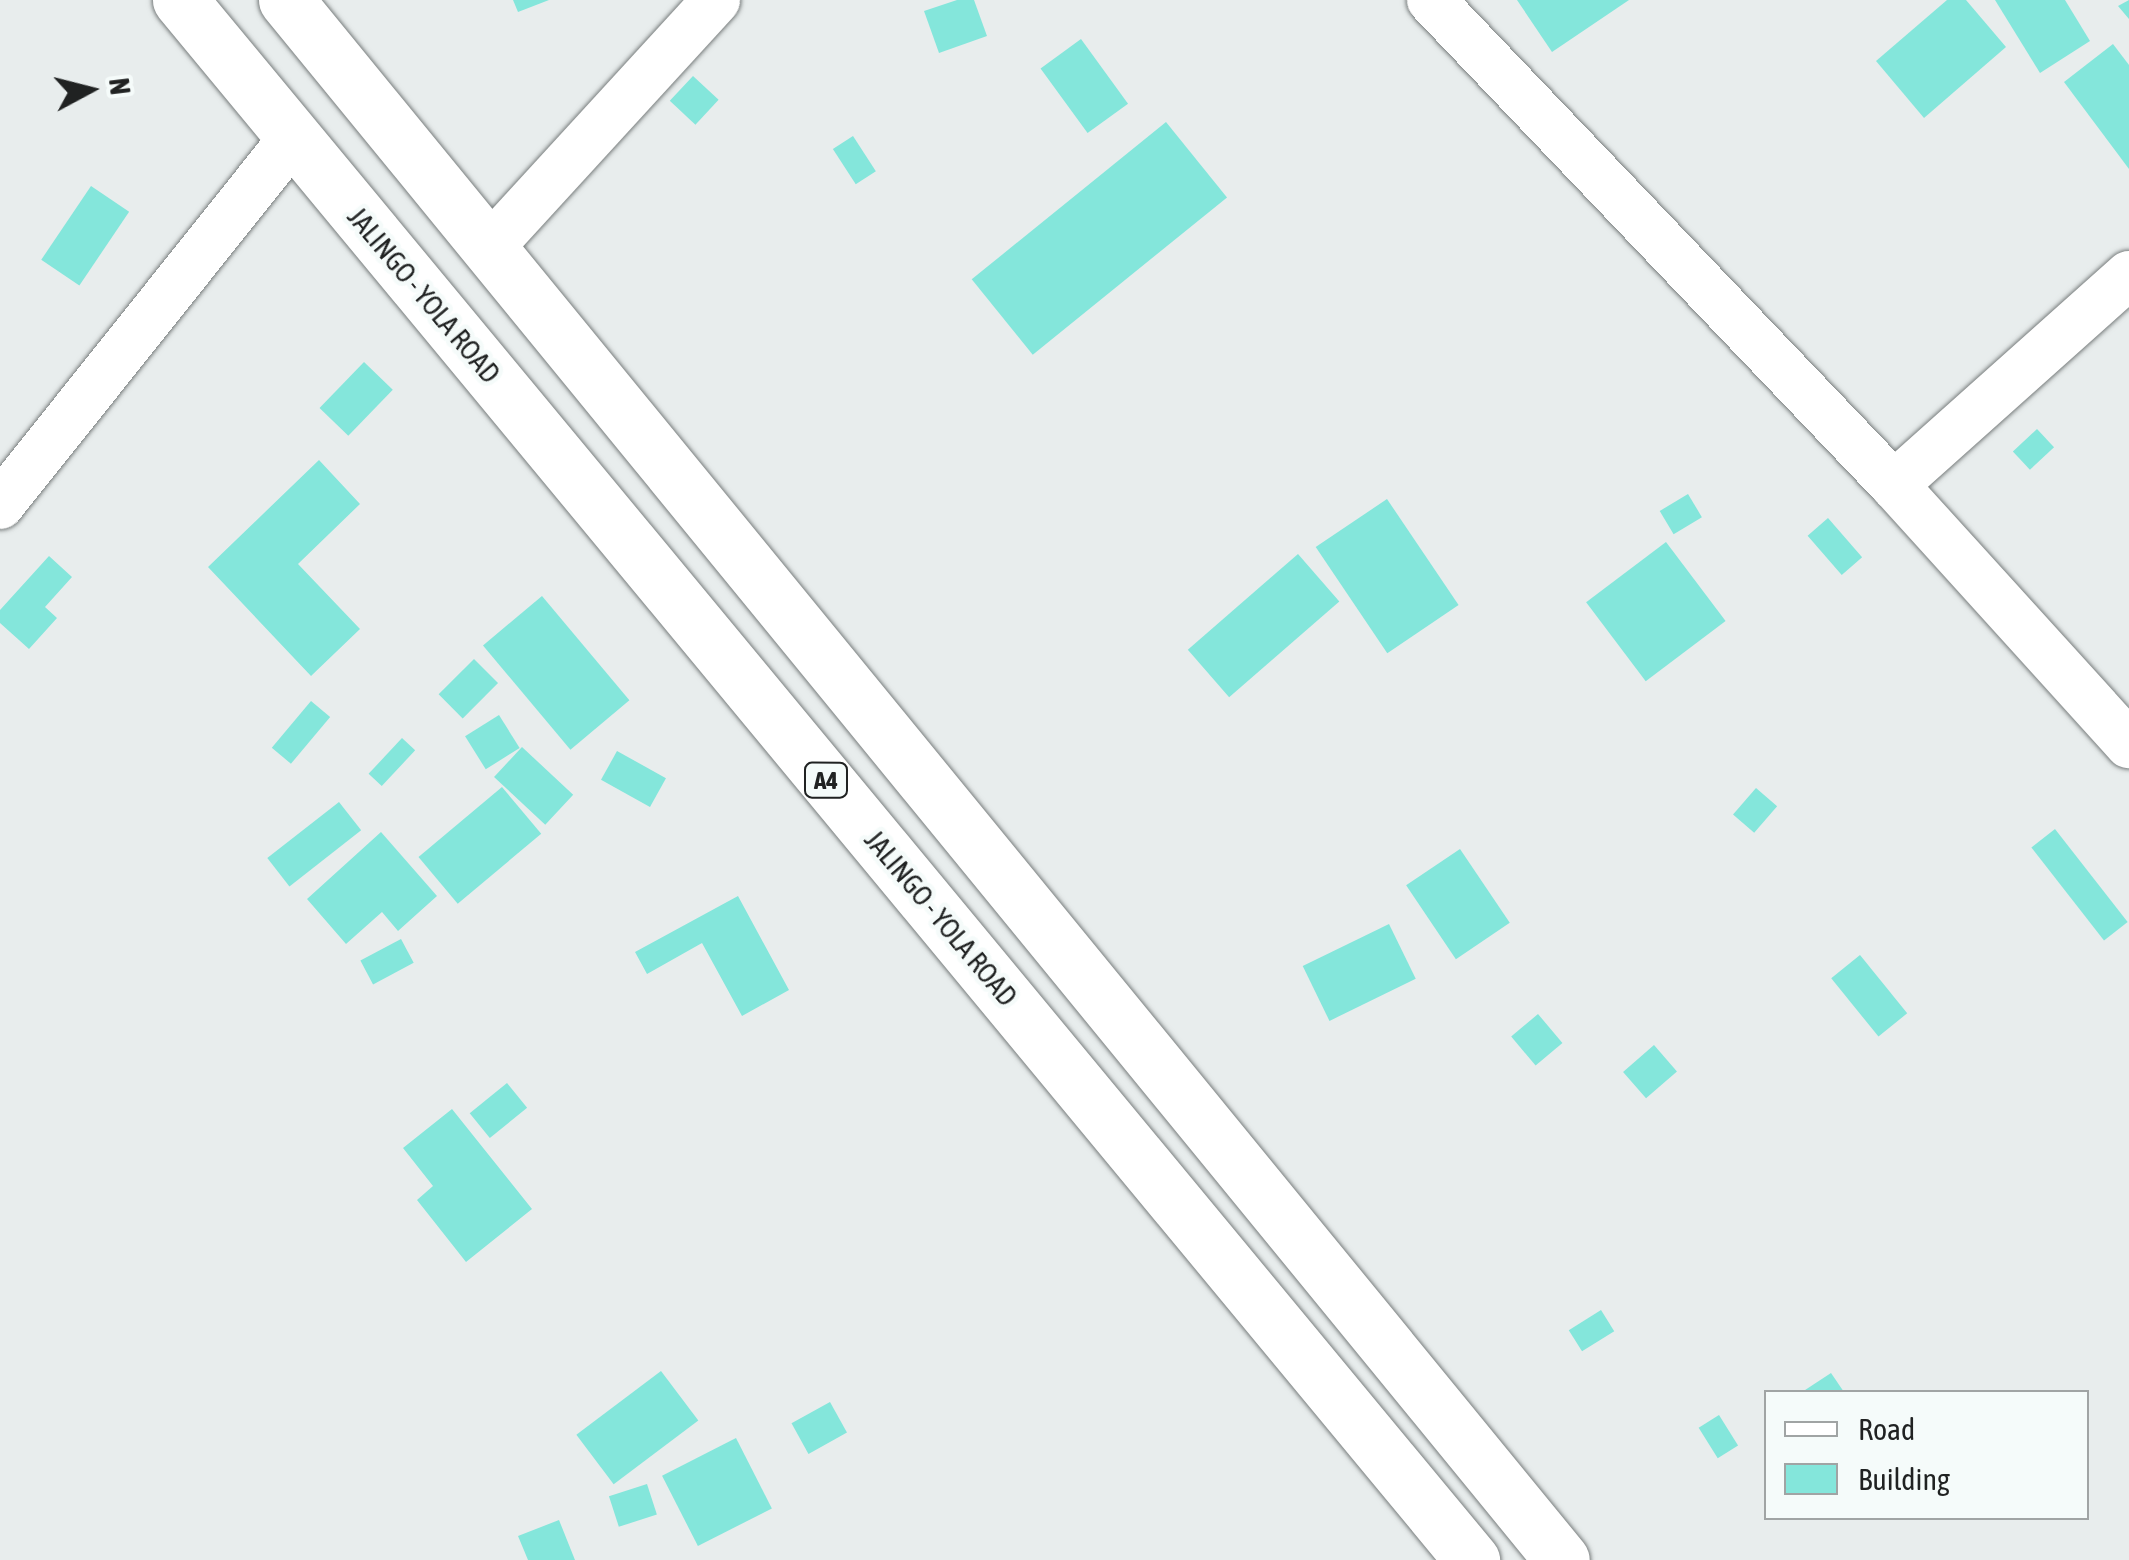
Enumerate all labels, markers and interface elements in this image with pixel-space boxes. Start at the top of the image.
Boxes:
north arrow [40,40,140,140]
text: N [103,76,137,96]
street label: JALINGO - YOLA ROAD [341,200,507,390]
road number: A4 [804,760,848,800]
street label: JALINGO - YOLA ROAD [858,823,1024,1013]
legend [1764,1390,2089,1520]
text: Road [1858,1412,1915,1446]
text: Building [1858,1462,1950,1496]

